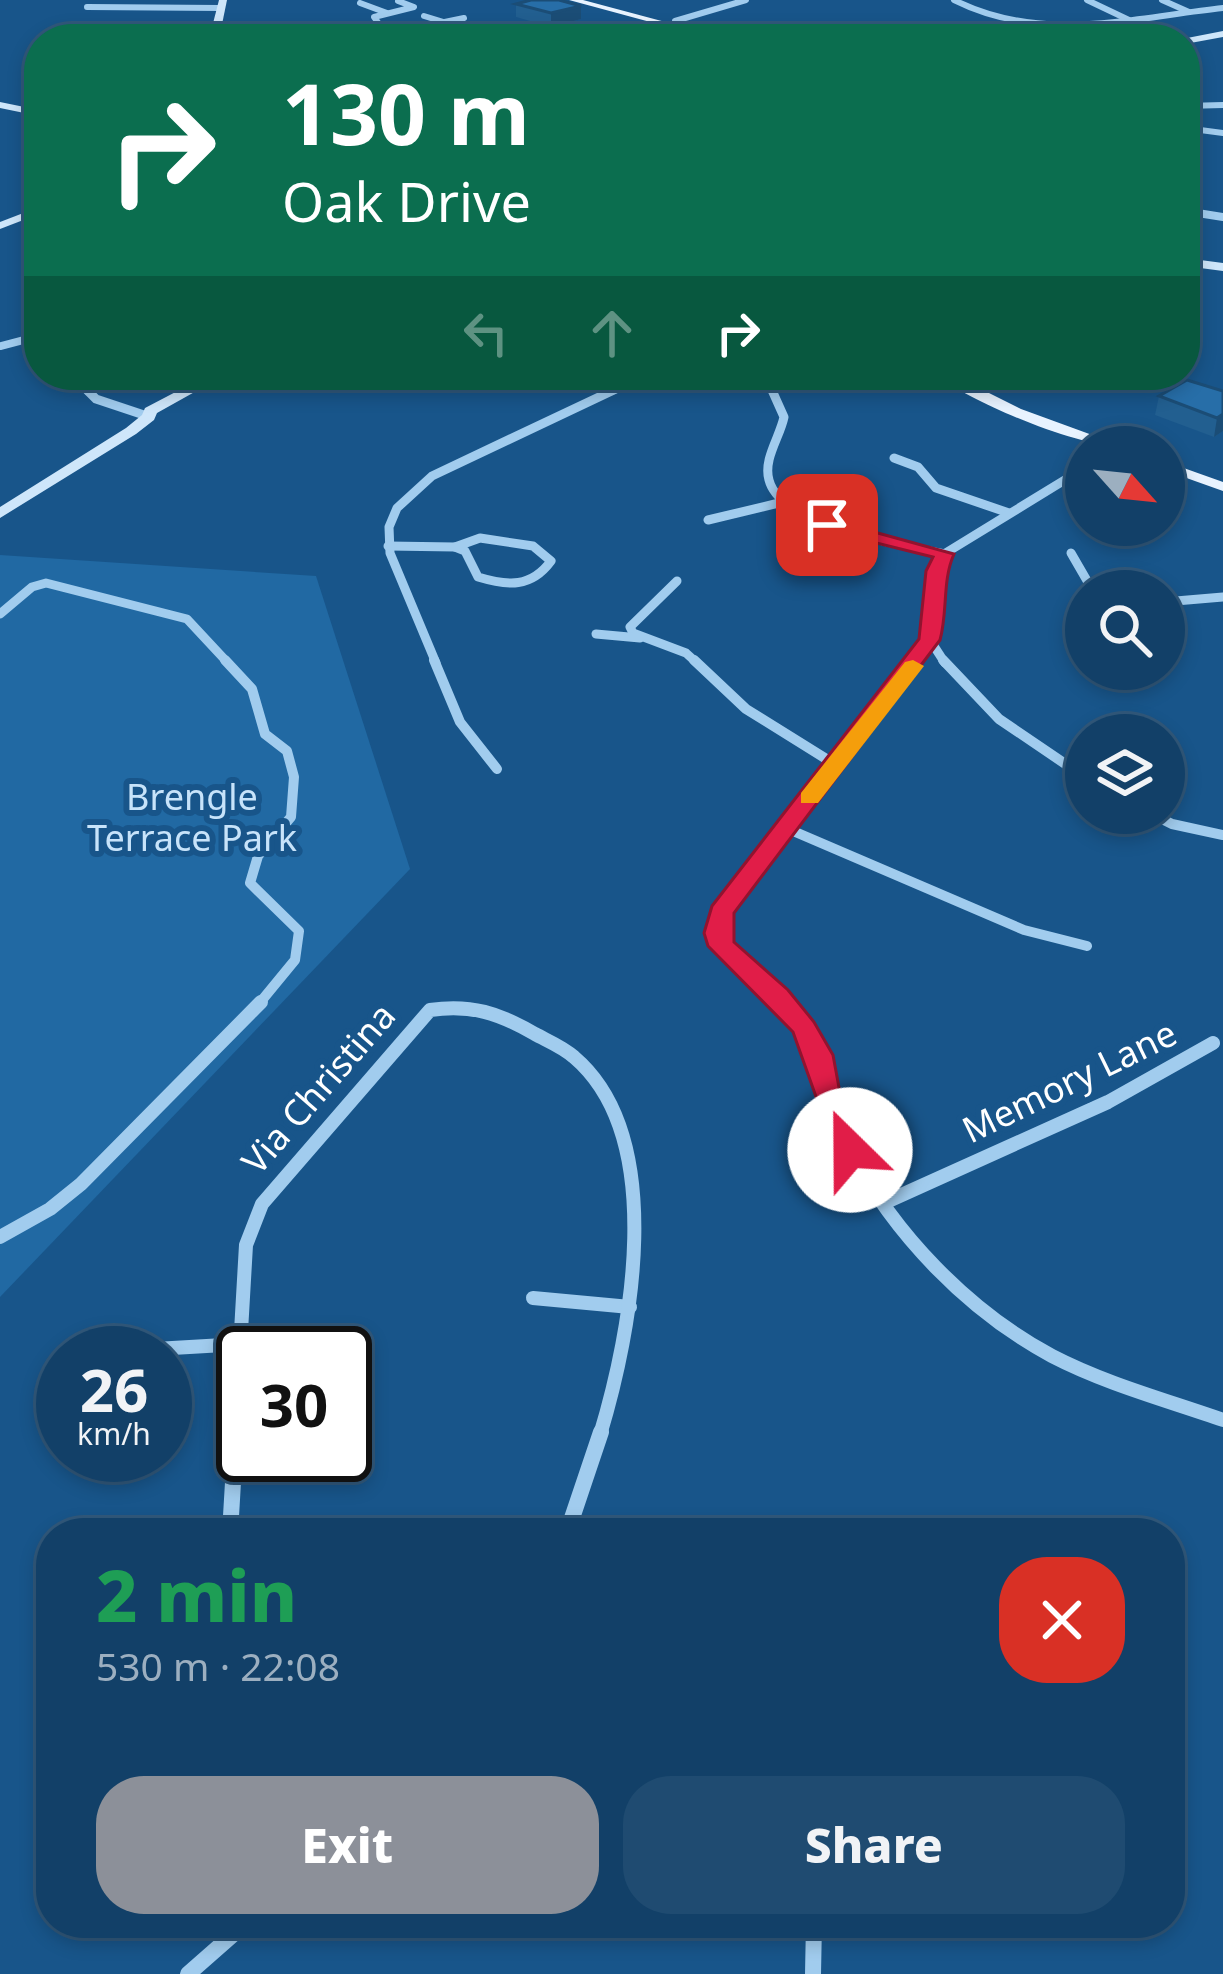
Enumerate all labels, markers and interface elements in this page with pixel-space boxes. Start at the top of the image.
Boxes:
text: 130 m [282,55,530,170]
icon: right [84,72,240,228]
text: Oak Drive [282,164,531,238]
icon: left [453,300,519,366]
icon: ahead [579,300,645,366]
icon: right [705,300,771,366]
north arrow [1065,426,1185,546]
map controls [1065,426,1185,834]
pin [776,474,878,576]
icon: arrive [794,492,860,558]
button: search [1065,570,1185,690]
button: layers [1065,714,1185,834]
park label: Brengle Terrace Park [87,772,297,862]
street label: Via Christina [230,992,406,1184]
street label: Memory Lane [954,1008,1184,1154]
position arrow [787,1087,913,1213]
speed limit sign: 30 [216,1326,372,1482]
text: 26 [80,1348,148,1430]
text: km/h [77,1413,151,1454]
text: 2 min [96,1545,297,1643]
button: close [999,1557,1125,1683]
text: 530 m · 22:08 [96,1639,340,1692]
button: Exit [96,1776,599,1914]
button: Share [623,1776,1125,1914]

